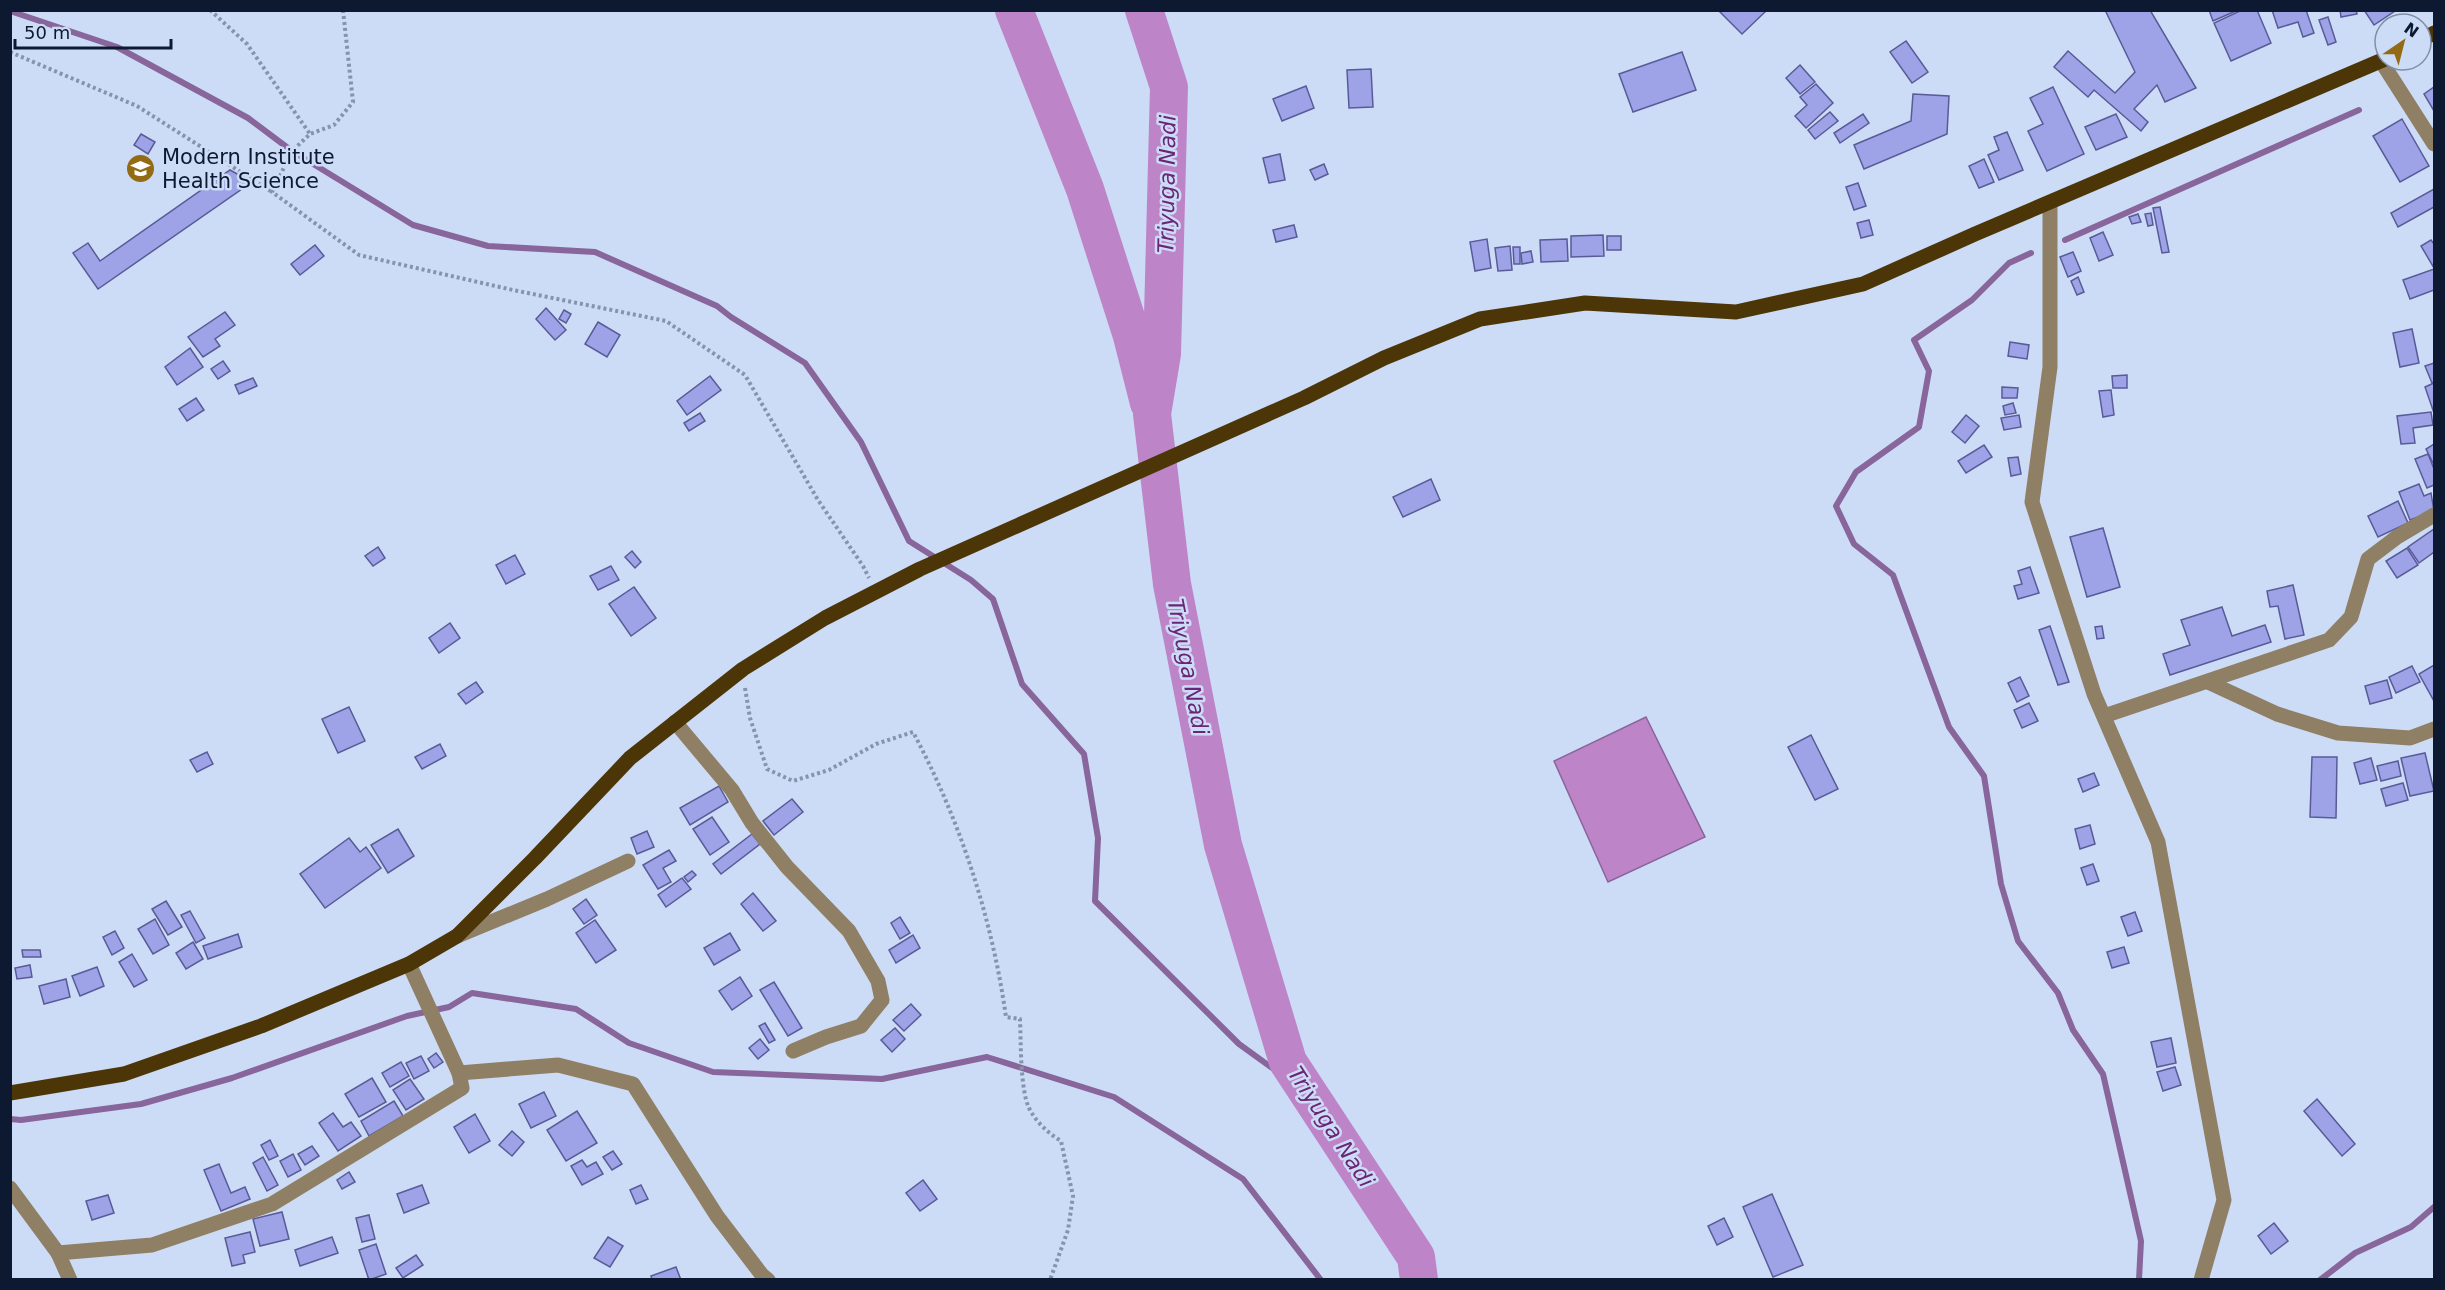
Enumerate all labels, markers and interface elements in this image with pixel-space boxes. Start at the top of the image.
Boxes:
scale bar [15,12,171,50]
north arrow [2373,12,2433,72]
text: N [2400,19,2422,42]
text: 50 m [24,22,70,43]
water label: Triyuga Nadi [1153,115,1181,253]
place label: Modern Institute Health Science [162,145,335,193]
school or university icon: Modern Institute Health Science [125,153,157,185]
water label: Triyuga Nadi [1163,597,1213,737]
water label: Triyuga Nadi [1283,1062,1379,1192]

